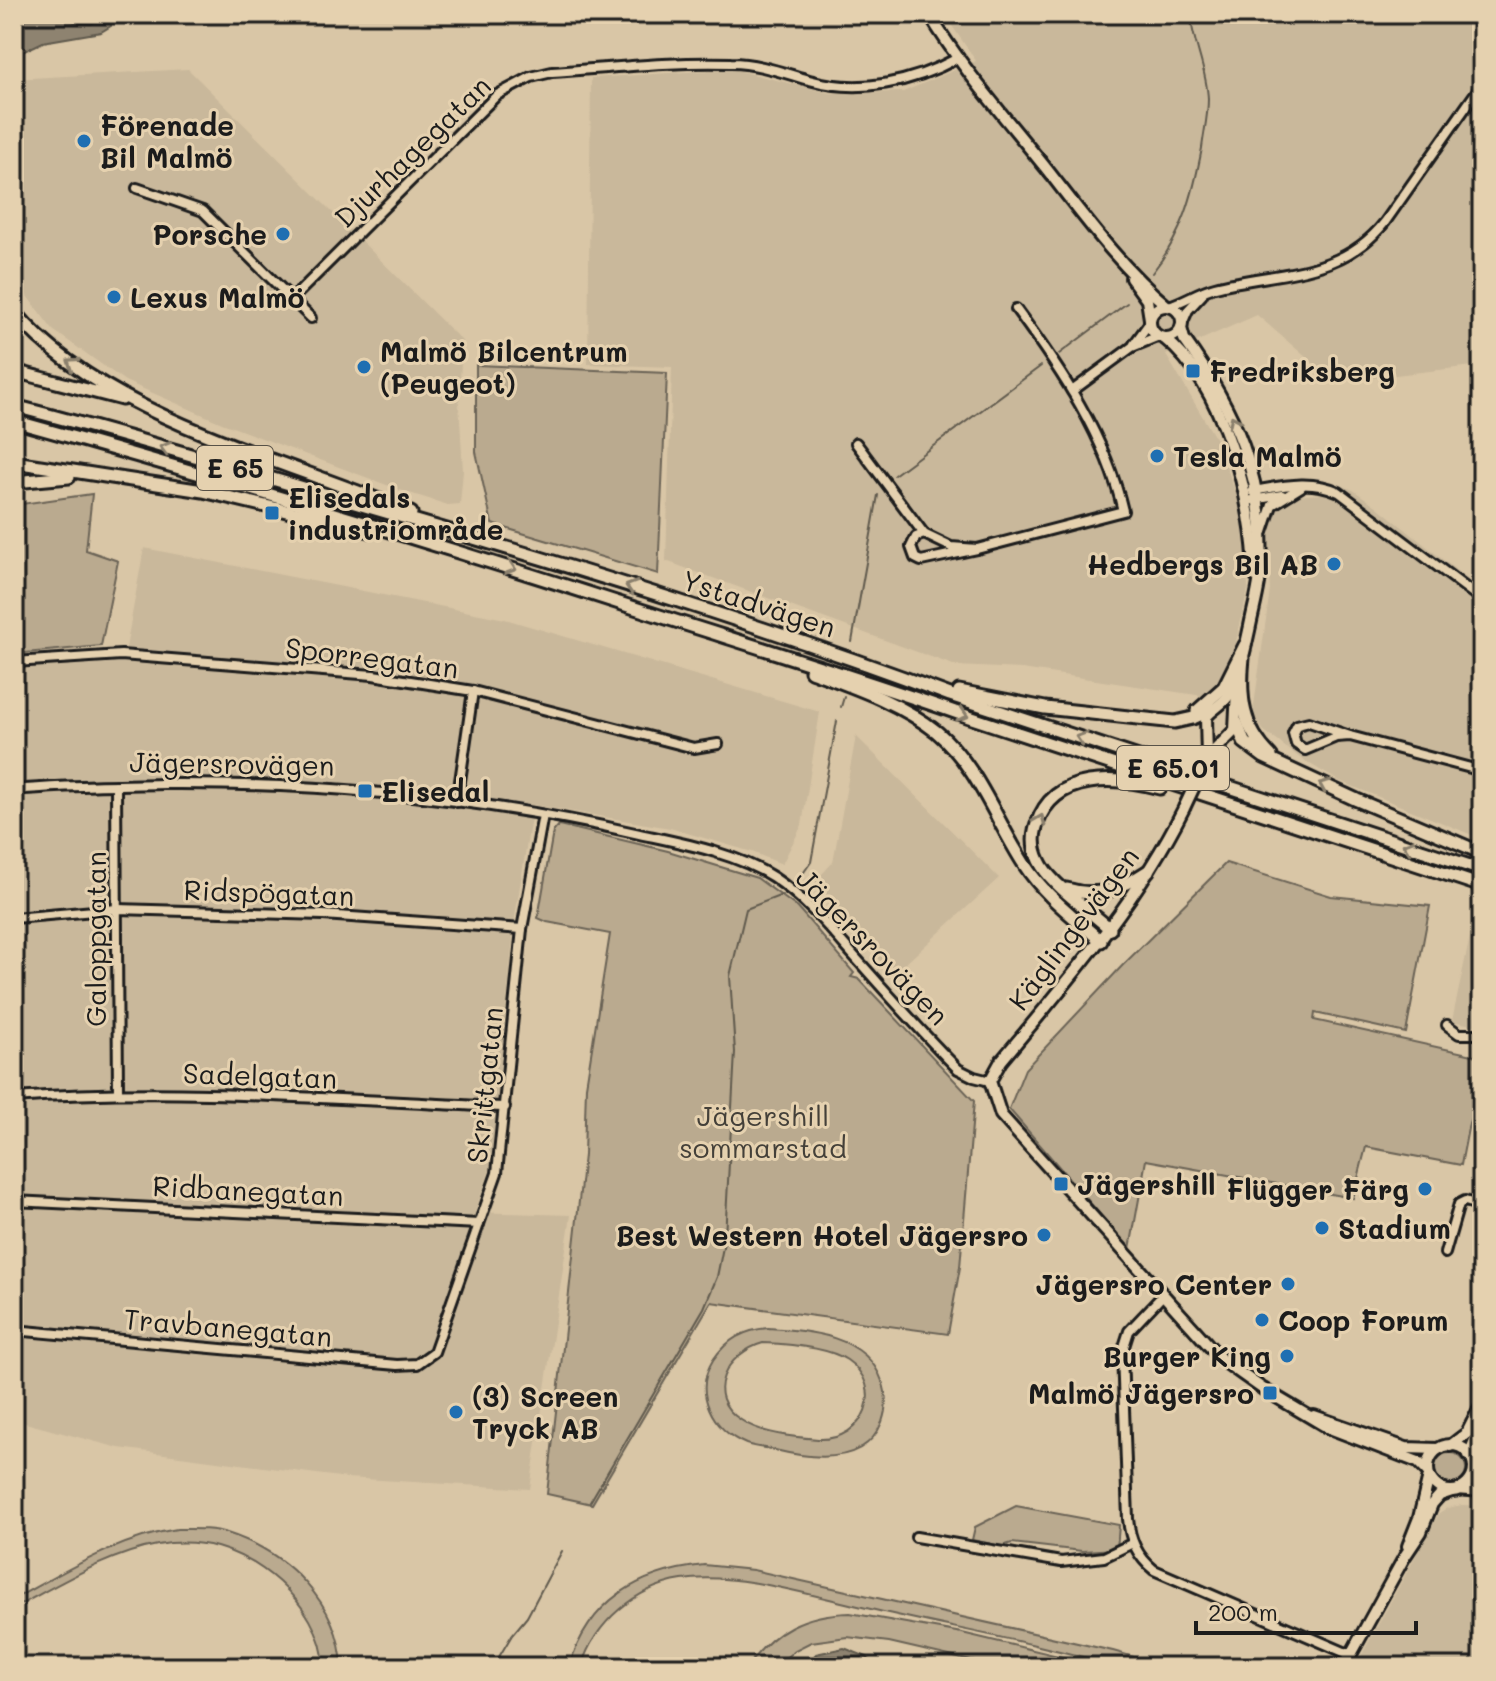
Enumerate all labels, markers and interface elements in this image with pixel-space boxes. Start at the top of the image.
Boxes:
street label: Djurhagegatan [326,67,498,235]
place label: Förenade Bil Malmö [100,107,234,175]
marker: Förenade Bil Malmö [75,132,93,150]
place label: Porsche [152,216,267,252]
marker: Porsche [274,225,292,243]
place label: Lexus Malmö [130,279,305,315]
marker: Lexus Malmö [105,288,123,306]
place label: Malmö Bilcentrum (Peugeot) [380,333,627,401]
place label: Fredriksberg [1209,353,1395,389]
one-way arrow [66,358,80,373]
marker: Malmö Bilcentrum (Peugeot) [355,358,373,376]
marker: Fredriksberg [1184,362,1202,380]
one-way arrow [1228,415,1244,429]
place label: Tesla Malmö [1173,438,1342,474]
one-way arrow [159,441,173,457]
road number: E 65 [197,446,273,490]
marker: Tesla Malmö [1148,447,1166,465]
place label: Elisedals industriområde [288,479,503,547]
marker: Elisedals industriområde [263,504,281,522]
place label: Hedbergs Bil AB [1087,546,1318,582]
marker: Hedbergs Bil AB [1325,555,1343,573]
one-way arrow [504,559,518,575]
street label: Ystadvägen [678,561,840,645]
one-way arrow [625,580,638,596]
street label: Sporregatan [283,629,461,685]
one-way arrow [956,706,970,722]
one-way arrow [1075,731,1089,747]
street label: Jägersrovägen [129,743,335,783]
road number: E 65.01 [1117,746,1229,790]
place label: Elisedal [381,773,489,809]
one-way arrow [1317,779,1332,795]
marker: Elisedal [356,782,374,800]
one-way arrow [1030,814,1047,828]
street label: Käglingevägen [1000,839,1146,1017]
one-way arrow [1402,839,1416,855]
street label: Galoppgatan [77,851,113,1027]
street label: Jägersrovägen [789,860,957,1032]
street label: Ridspögatan [183,871,355,913]
street label: Skrittgatan [458,1005,510,1165]
street label: Sadelgatan [182,1054,338,1096]
park label: Jägershill sommarstad [679,1097,847,1165]
place label: Jägershill [1077,1166,1216,1202]
street label: Ridbanegatan [152,1167,344,1213]
place label: Flügger Färg [1226,1171,1409,1207]
marker: Jägershill [1052,1175,1070,1193]
marker: Flügger Färg [1416,1180,1434,1198]
place label: Stadium [1338,1210,1451,1246]
place label: Best Western Hotel Jägersro [616,1217,1028,1253]
marker: Stadium [1313,1219,1331,1237]
marker: Best Western Hotel Jägersro [1035,1226,1053,1244]
place label: Jägersro Center [1035,1266,1272,1302]
marker: Jägersro Center [1279,1275,1297,1293]
street label: Travbanegatan [122,1300,334,1354]
place label: Coop Forum [1278,1302,1448,1338]
marker: Coop Forum [1253,1311,1271,1329]
place label: Burger King [1103,1338,1271,1374]
marker: Burger King [1278,1347,1296,1365]
place label: Malmö Jägersro [1028,1375,1254,1411]
place label: (3) Screen Tryck AB [472,1378,618,1447]
marker: Malmö Jägersro [1261,1384,1279,1402]
marker: (3) Screen Tryck AB [447,1403,465,1421]
scale bar [1196,1585,1416,1635]
text: 200 m [1208,1596,1278,1627]

